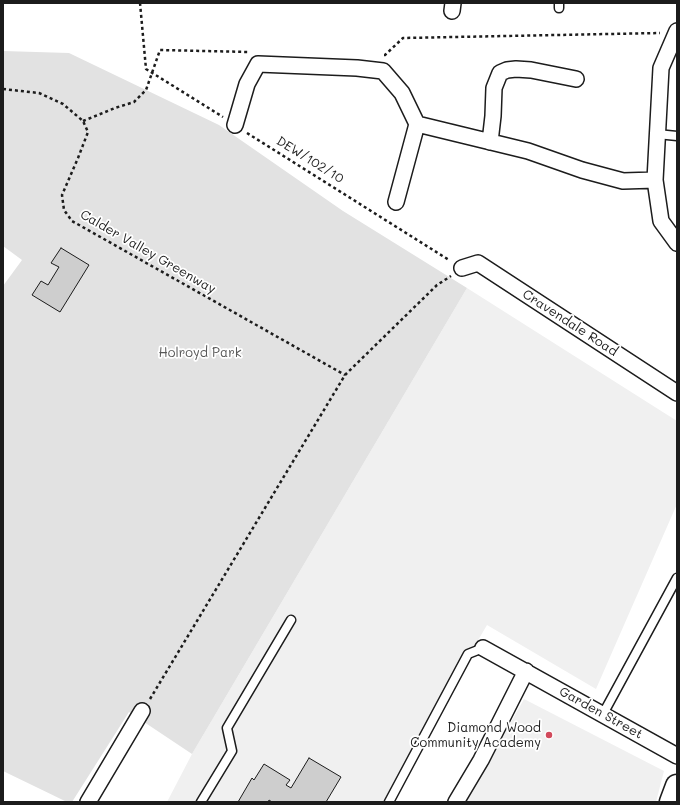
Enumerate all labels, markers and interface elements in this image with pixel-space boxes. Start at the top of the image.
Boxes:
street label: DEW/102/10 [273,133,347,187]
street label: Calder Valley Greenway [77,207,219,297]
street label: Cravendale Road [520,286,620,360]
park label: Holroyd Park [158,345,242,361]
street label: Garden Street [556,684,646,742]
place label: Diamond Wood Community Academy [410,720,541,751]
marker: Diamond Wood Community Academy [544,730,554,740]

